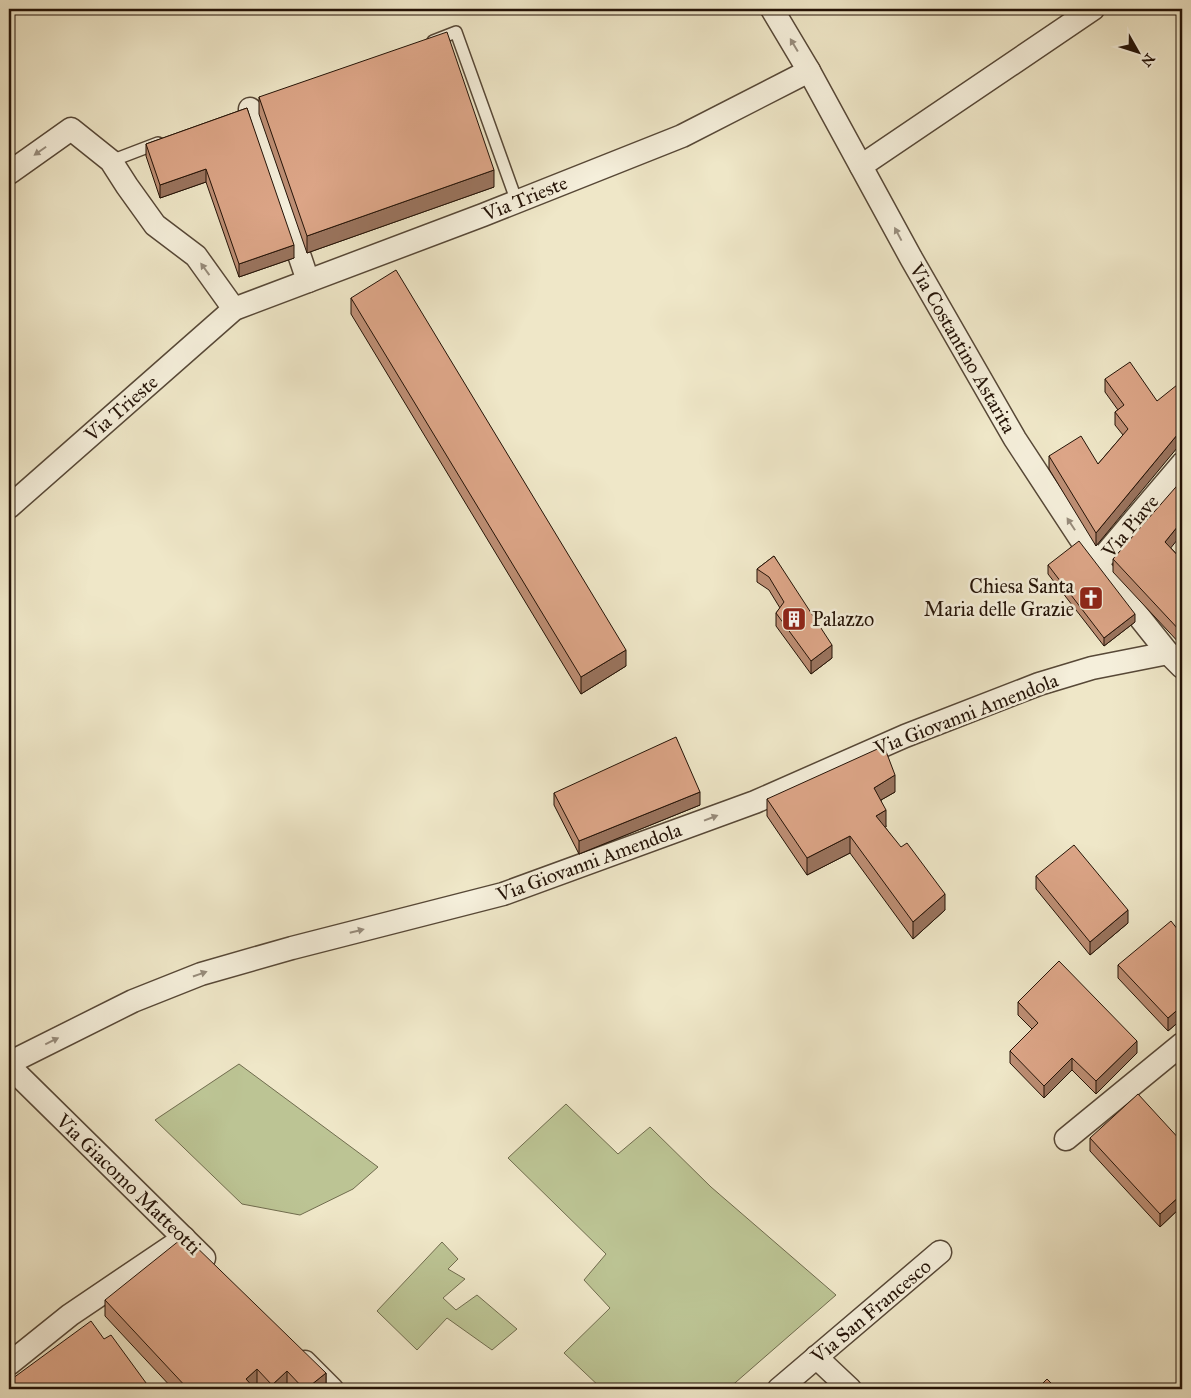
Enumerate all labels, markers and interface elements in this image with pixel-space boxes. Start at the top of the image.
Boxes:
north arrow [1114,28,1164,78]
one-way arrow [790,39,799,52]
text: N [1137,50,1158,70]
one-way arrow [33,146,47,156]
street label: Via Trieste [478,170,571,226]
one-way arrow [894,227,902,241]
street label: Via Costantino Astarita [904,258,1022,438]
one-way arrow [200,263,211,276]
street label: Via Trieste [79,370,163,447]
street label: Via Piave [1096,490,1163,563]
one-way arrow [1066,517,1075,530]
place label: Chiesa Santa Maria delle Grazie [924,574,1075,621]
church icon: Chiesa Santa Maria delle Grazie [1078,585,1104,611]
building icon: Palazzo [781,606,807,632]
place label: Palazzo [812,607,874,631]
street label: Via Giovanni Amendola [870,668,1062,761]
one-way arrow [704,814,719,822]
street label: Via Giovanni Amendola [492,817,685,907]
one-way arrow [349,927,364,935]
one-way arrow [193,970,208,977]
one-way arrow [45,1037,60,1045]
street label: Via Giacomo Matteotti [51,1108,207,1260]
street label: Via San Francesco [805,1254,936,1369]

